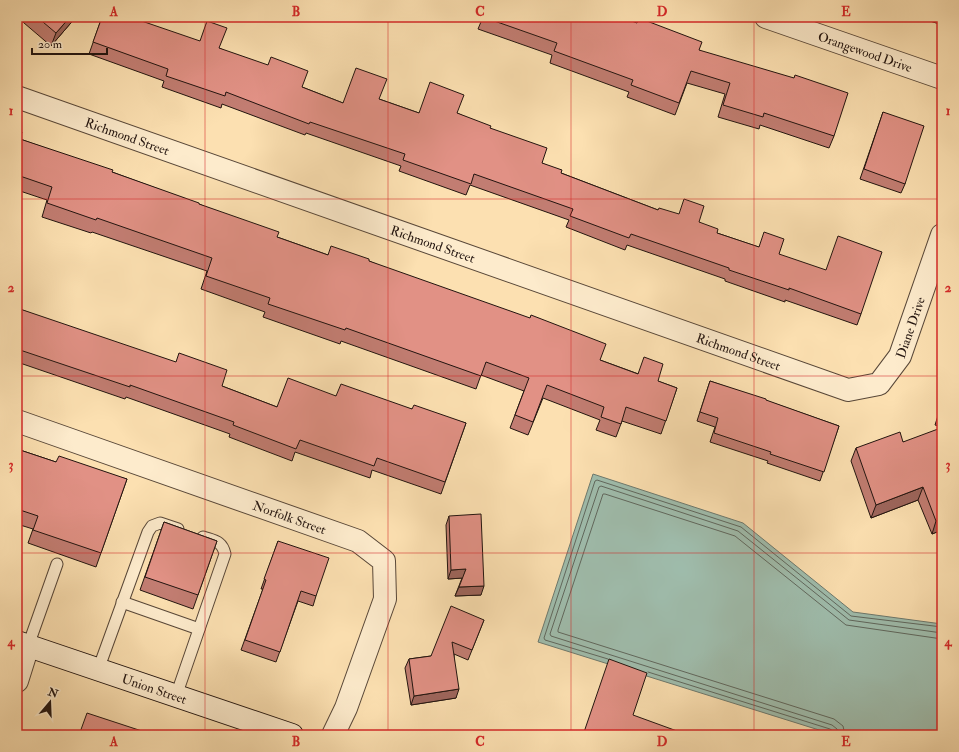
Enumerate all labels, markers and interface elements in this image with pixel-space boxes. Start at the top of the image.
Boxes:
text: A [109,4,119,20]
text: B [292,4,300,20]
text: C [475,4,485,20]
text: D [657,4,668,20]
text: E [841,4,851,20]
street label: Orangewood Drive [816,29,915,76]
scale bar [32,30,107,56]
text: 20 m [38,37,63,52]
text: 1 [9,103,14,119]
text: 1 [946,103,951,119]
street label: Richmond Street [83,115,171,159]
street label: Richmond Street [388,222,477,267]
text: 2 [8,280,15,296]
text: 2 [945,280,952,296]
street label: Diane Drive [893,294,929,361]
street label: Richmond Street [694,330,782,375]
text: 3 [9,457,14,473]
text: 3 [946,457,951,473]
street label: Norfolk Street [251,498,328,538]
text: 4 [6,634,15,650]
text: 4 [943,634,952,650]
street label: Union Street [119,671,189,708]
north arrow [30,682,70,722]
text: N [45,685,61,701]
text: A [109,734,119,750]
text: B [292,734,300,750]
text: C [475,734,485,750]
text: D [657,734,668,750]
text: E [841,734,851,750]

